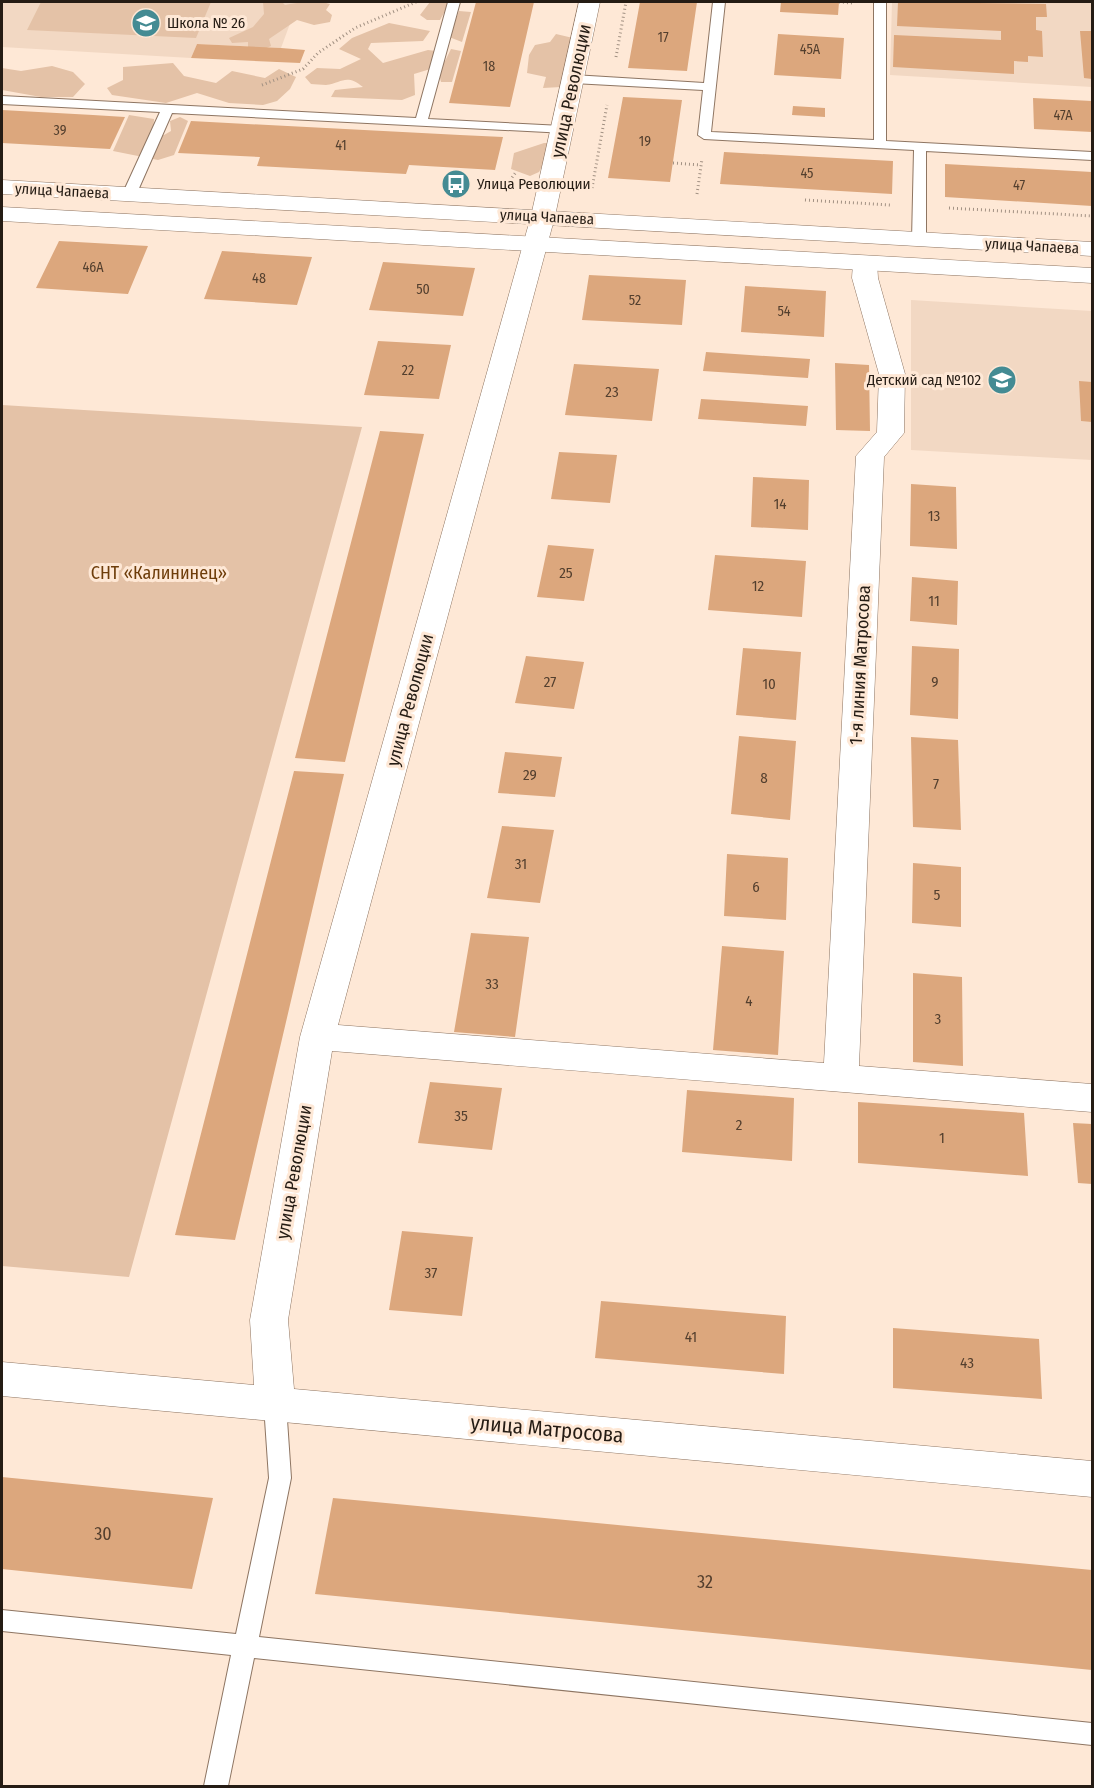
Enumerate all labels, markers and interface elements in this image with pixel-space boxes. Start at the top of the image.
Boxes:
school or university icon: Школа № 26 [130,7,162,39]
place label: Школа № 26 [167,14,245,32]
street label: улица Революции [546,22,596,160]
house number: 17 [657,29,669,46]
house number: 45А [800,41,821,58]
house number: 18 [483,58,495,75]
house number: 47А [1053,107,1073,124]
house number: 39 [54,122,67,139]
house number: 19 [639,133,651,150]
house number: 41 [335,137,347,154]
house number: 45 [800,165,814,182]
bus stop icon: Улица Революции [440,168,472,200]
place label: Улица Революции [476,175,591,193]
house number: 47 [1013,177,1025,194]
street label: улица Чапаева [15,180,109,202]
street label: улица Чапаева [500,206,594,228]
street label: улица Чапаева [985,235,1079,257]
house number: 46А [82,259,104,276]
house number: 48 [252,270,266,287]
house number: 50 [416,281,430,298]
house number: 52 [629,292,641,309]
house number: 54 [777,303,791,320]
house number: 22 [402,362,414,379]
school or university icon: Детский сад №102 [986,364,1018,396]
place label: Детский сад №102 [866,371,981,389]
house number: 23 [605,383,619,401]
house number: 14 [773,495,787,513]
house number: 13 [928,507,941,525]
park label: СНТ «Калининец» [91,562,227,584]
house number: 25 [559,564,573,582]
house number: 12 [752,577,765,595]
street label: 1-я линия Матросова [845,584,875,745]
house number: 11 [928,592,940,610]
street label: улица Революции [382,631,438,769]
house number: 27 [544,673,556,691]
house number: 9 [931,673,939,691]
house number: 10 [762,675,776,693]
house number: 29 [523,766,537,784]
house number: 8 [760,769,768,787]
house number: 7 [933,775,939,793]
house number: 31 [515,855,527,873]
house number: 6 [752,878,760,896]
house number: 5 [934,886,941,904]
house number: 33 [485,975,499,993]
house number: 4 [745,992,753,1010]
house number: 3 [935,1010,942,1028]
street label: улица Революции [271,1103,317,1241]
house number: 35 [454,1107,468,1125]
house number: 2 [736,1116,743,1134]
house number: 1 [939,1129,945,1147]
house number: 37 [425,1264,437,1282]
house number: 41 [685,1328,697,1346]
house number: 43 [960,1354,974,1372]
street label: улица Матросова [469,1409,625,1449]
house number: 30 [94,1523,112,1545]
house number: 32 [697,1571,713,1593]

